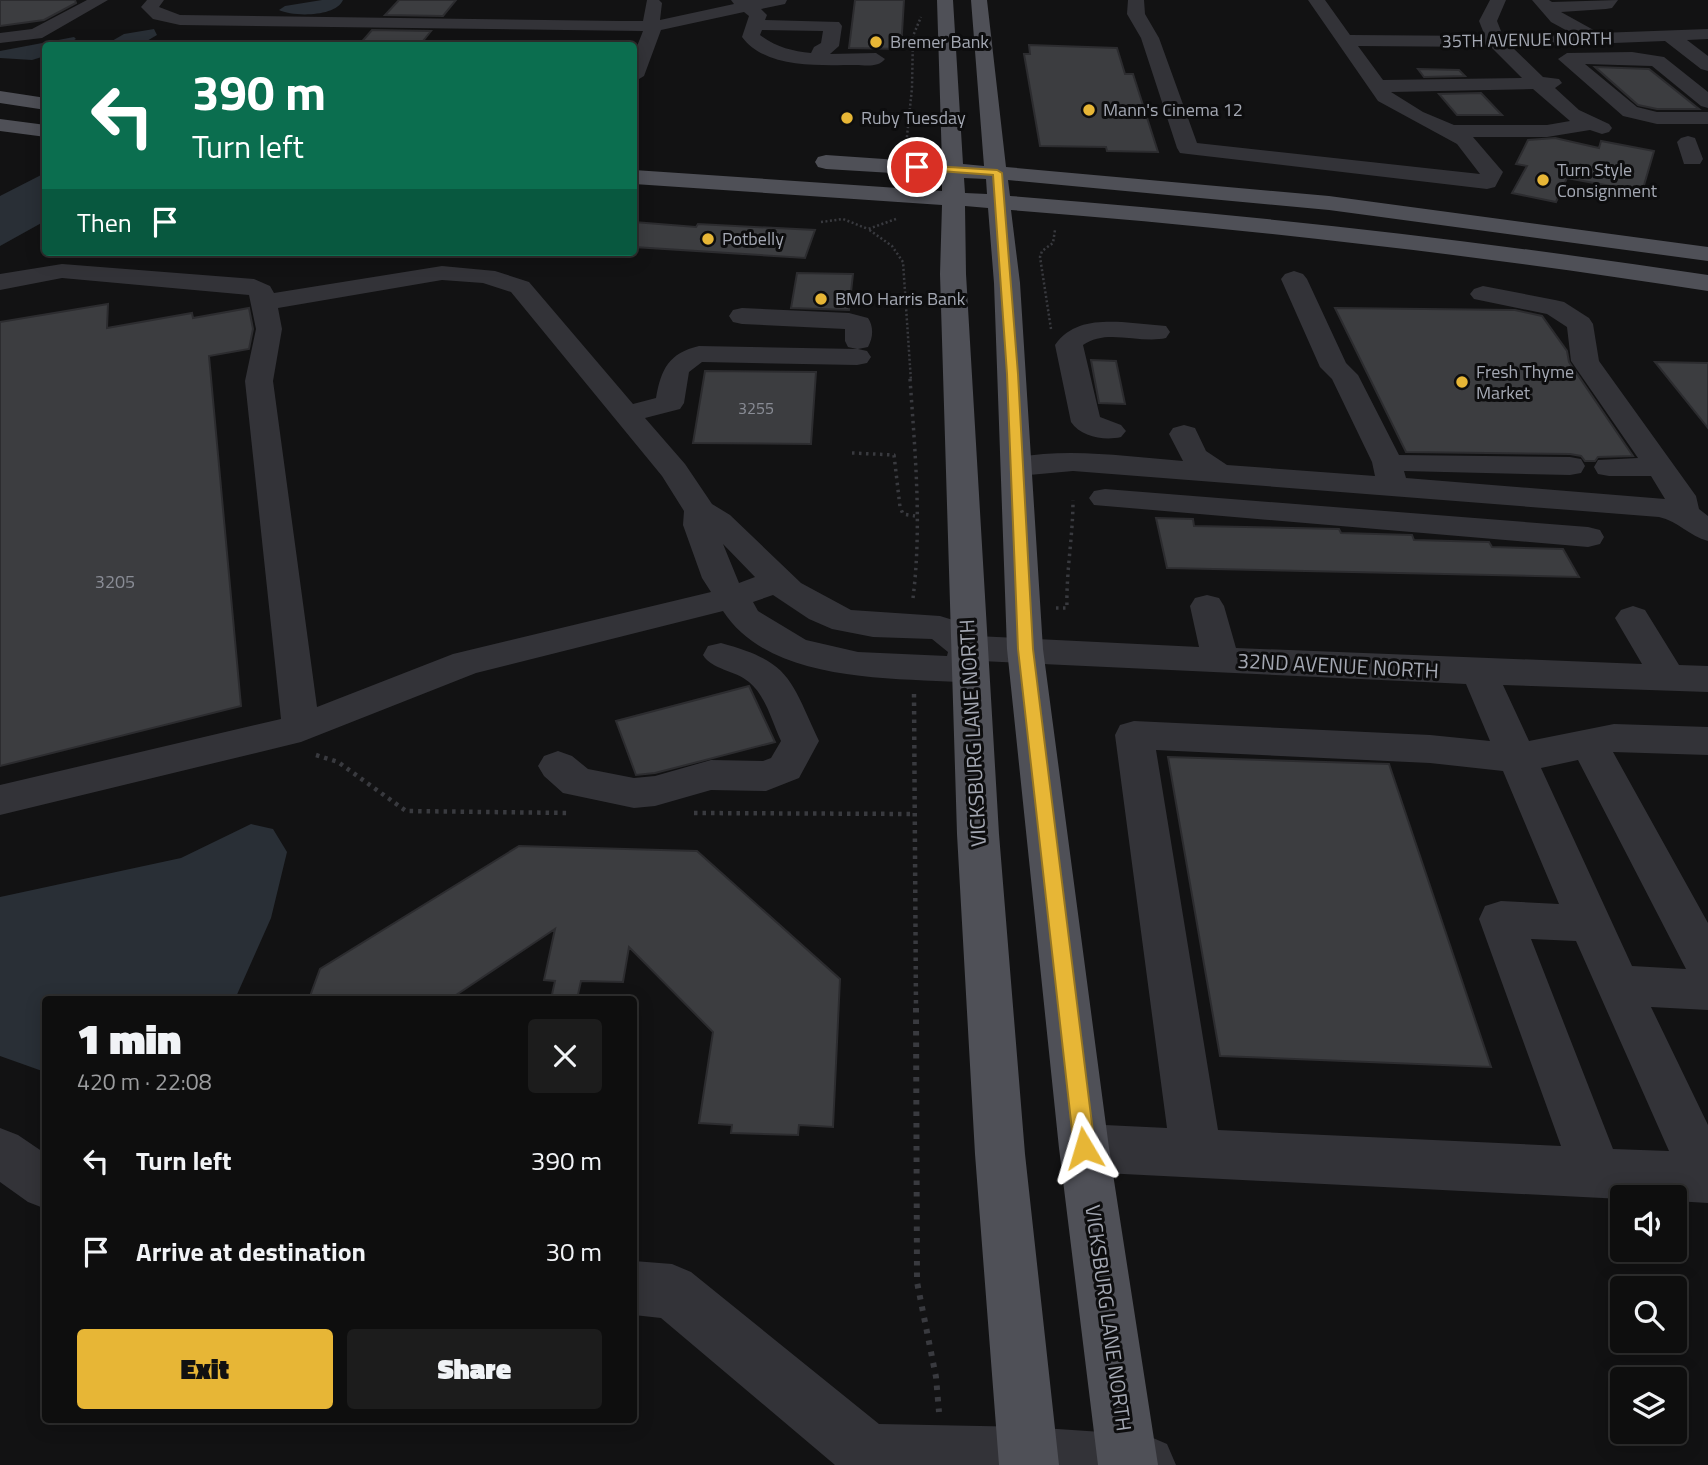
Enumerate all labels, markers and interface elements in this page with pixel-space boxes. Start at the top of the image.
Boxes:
street label: 35TH AVENUE NORTH [1441,25,1613,54]
place label: Bremer Bank [890,28,989,55]
marker: Bremer Bank [868,34,884,50]
text: 390 m [192,54,326,129]
icon: left [77,70,168,161]
place label: Mann's Cinema 12 [1103,96,1243,123]
marker: Mann's Cinema 12 [1081,102,1097,118]
place label: Ruby Tuesday [861,104,966,131]
marker: Ruby Tuesday [839,110,855,126]
text: Turn left [192,122,304,170]
pin [887,137,947,197]
icon: arrive [898,148,936,186]
place label: Turn Style Consignment [1557,156,1658,204]
marker: Turn Style Consignment [1535,172,1551,188]
text: Then [77,203,132,242]
icon: arrive [146,203,184,241]
place label: Potbelly [722,225,784,252]
marker: Potbelly [700,231,716,247]
place label: BMO Harris Bank [835,285,966,312]
marker: BMO Harris Bank [813,291,829,307]
place label: Fresh Thyme Market [1476,358,1574,406]
marker: Fresh Thyme Market [1454,374,1470,390]
house number: 3255 [738,396,774,420]
house number: 3205 [95,568,135,595]
street label: VICKSBURG LANE NORTH [950,618,994,848]
street label: 32ND AVENUE NORTH [1237,644,1440,686]
text: 1 min [77,1006,181,1070]
button: close [528,1019,602,1093]
text: 420 m · 22:08 [77,1064,212,1099]
position arrow [1047,1111,1121,1185]
text: Turn left [136,1141,231,1180]
text: 390 m [531,1141,602,1180]
icon: left [77,1142,115,1180]
map controls [1610,1185,1687,1444]
button: sound [1610,1185,1687,1262]
street label: VICKSBURG LANE NORTH [1077,1203,1141,1433]
text: Arrive at destination [136,1232,366,1271]
text: 30 m [545,1232,602,1271]
icon: arrive [77,1233,115,1271]
button: search [1610,1276,1687,1353]
button: Exit [77,1329,333,1409]
button: Share [347,1329,602,1409]
button: layers [1610,1367,1687,1444]

